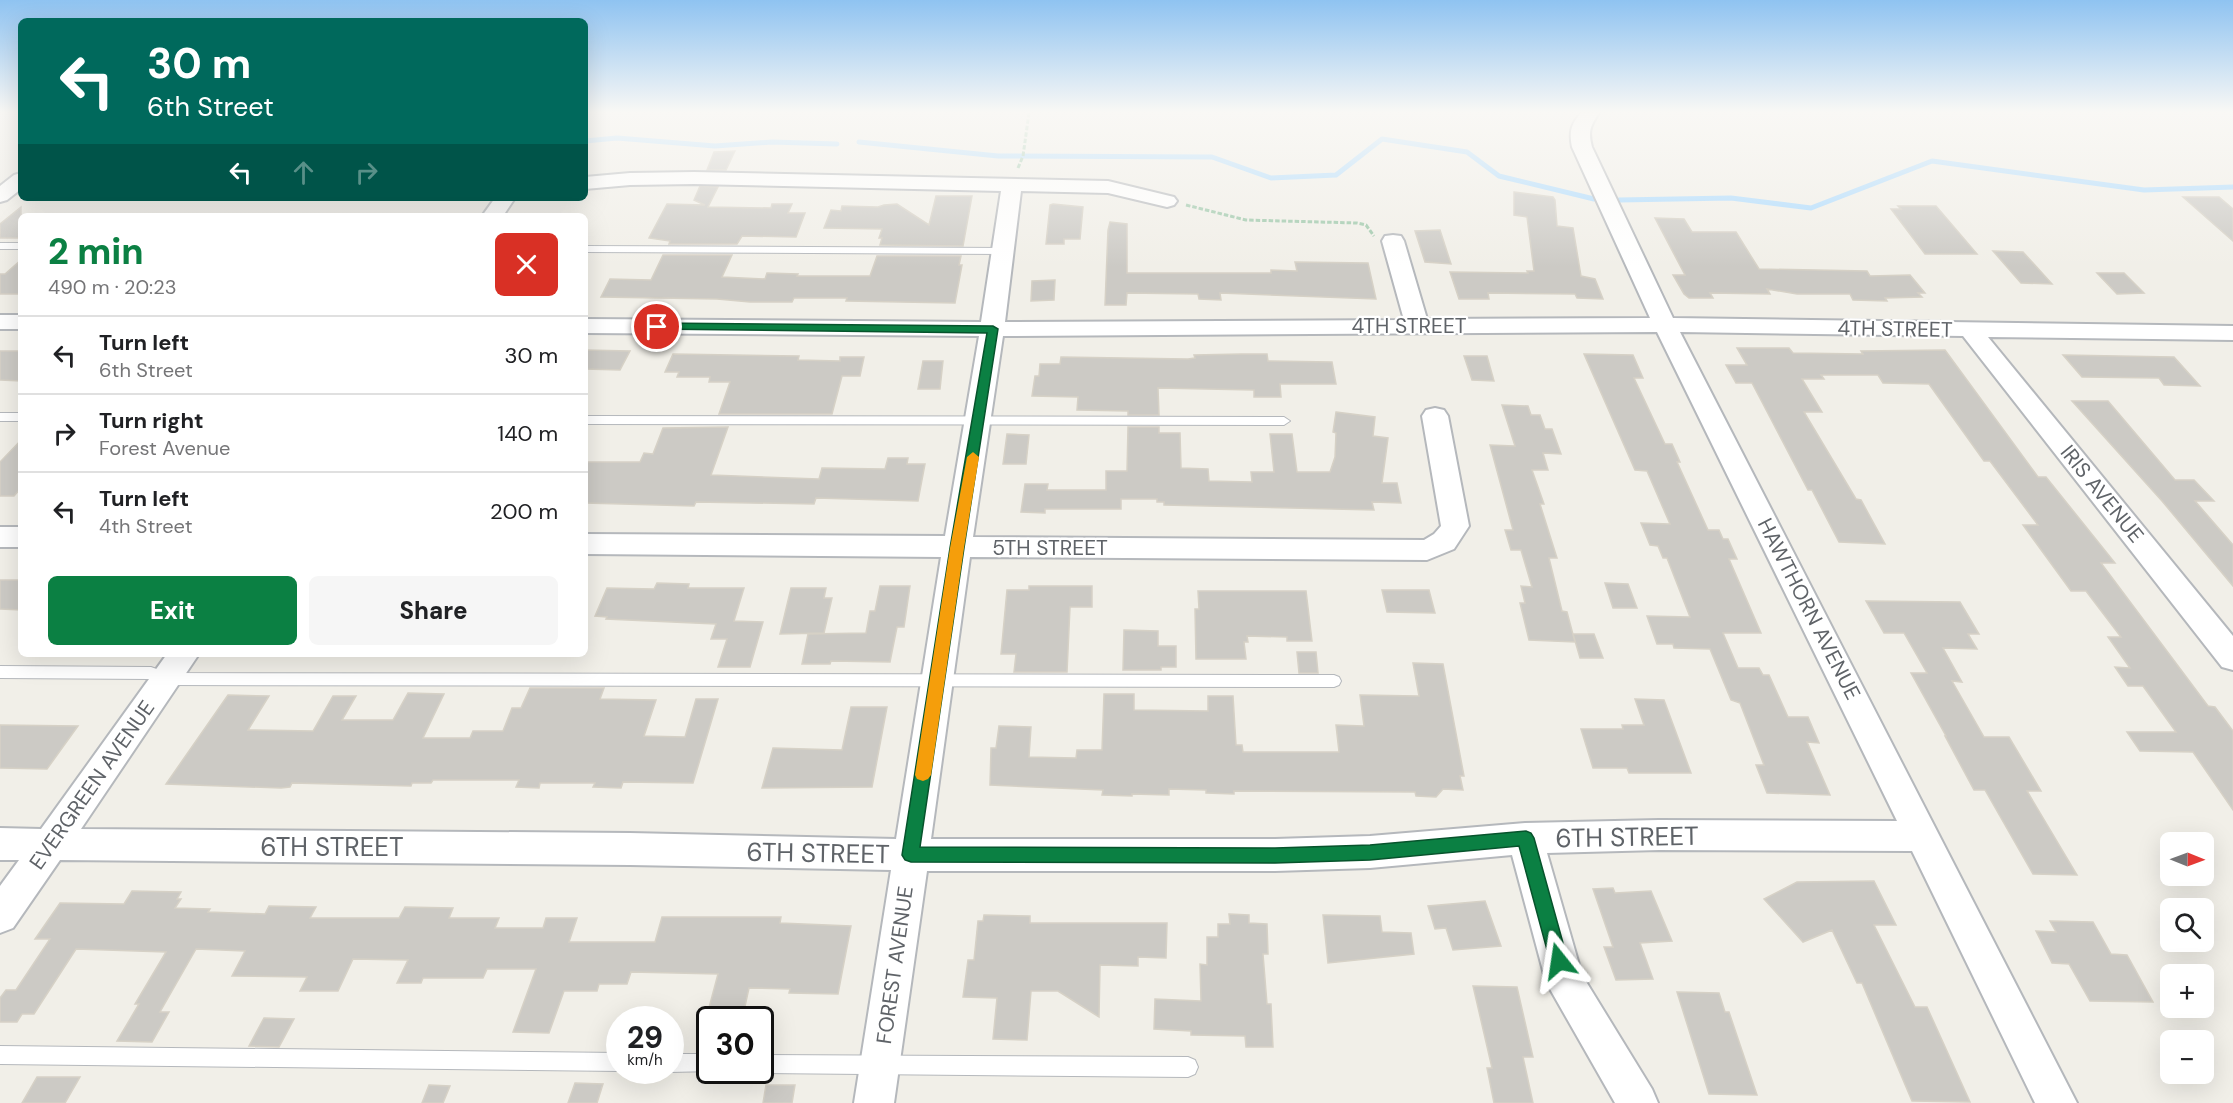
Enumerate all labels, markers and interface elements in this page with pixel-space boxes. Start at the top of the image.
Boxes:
text: 30 m [147,36,251,91]
icon: left [48,42,126,120]
text: 6th Street [147,89,274,124]
icon: left [224,156,257,189]
icon: ahead [287,156,320,189]
icon: right [350,156,383,189]
text: 2 min [48,228,144,275]
button: close [495,233,558,296]
text: 490 m · 20:23 [48,274,177,300]
pin [631,301,682,352]
icon: arrive [640,310,673,343]
street label: 4TH STREET [1351,312,1467,340]
street label: 4TH STREET [1837,314,1953,344]
text: Turn left [99,328,189,357]
icon: left [48,339,81,372]
text: 30 m [504,341,558,370]
text: 6th Street [99,357,193,383]
text: Turn right [99,406,204,435]
icon: right [48,417,81,450]
text: 140 m [497,419,558,448]
text: Forest Avenue [99,435,230,461]
street label: IRIS AVENUE [2054,439,2150,549]
text: Turn left [99,484,189,513]
icon: left [48,495,81,528]
text: 200 m [490,497,558,526]
text: 4th Street [99,513,192,539]
street label: HAWTHORN AVENUE [1751,514,1867,704]
street label: 5TH STREET [992,534,1108,562]
button: Exit [48,576,297,645]
button: Share [309,576,558,645]
street label: EVERGREEN AVENUE [23,695,161,875]
street label: 6TH STREET [1555,819,1699,855]
street label: 6TH STREET [260,830,404,864]
north arrow [2160,832,2214,886]
map controls [2160,832,2214,1084]
street label: 6TH STREET [746,835,890,871]
street label: FOREST AVENUE [870,884,920,1046]
button: search [2160,898,2214,952]
position arrow [1527,929,1591,993]
button: + [2160,964,2214,1018]
speed limit sign: 30 [696,1006,774,1084]
text: 29 [627,1018,663,1057]
button: − [2160,1030,2214,1084]
text: km/h [627,1050,663,1070]

